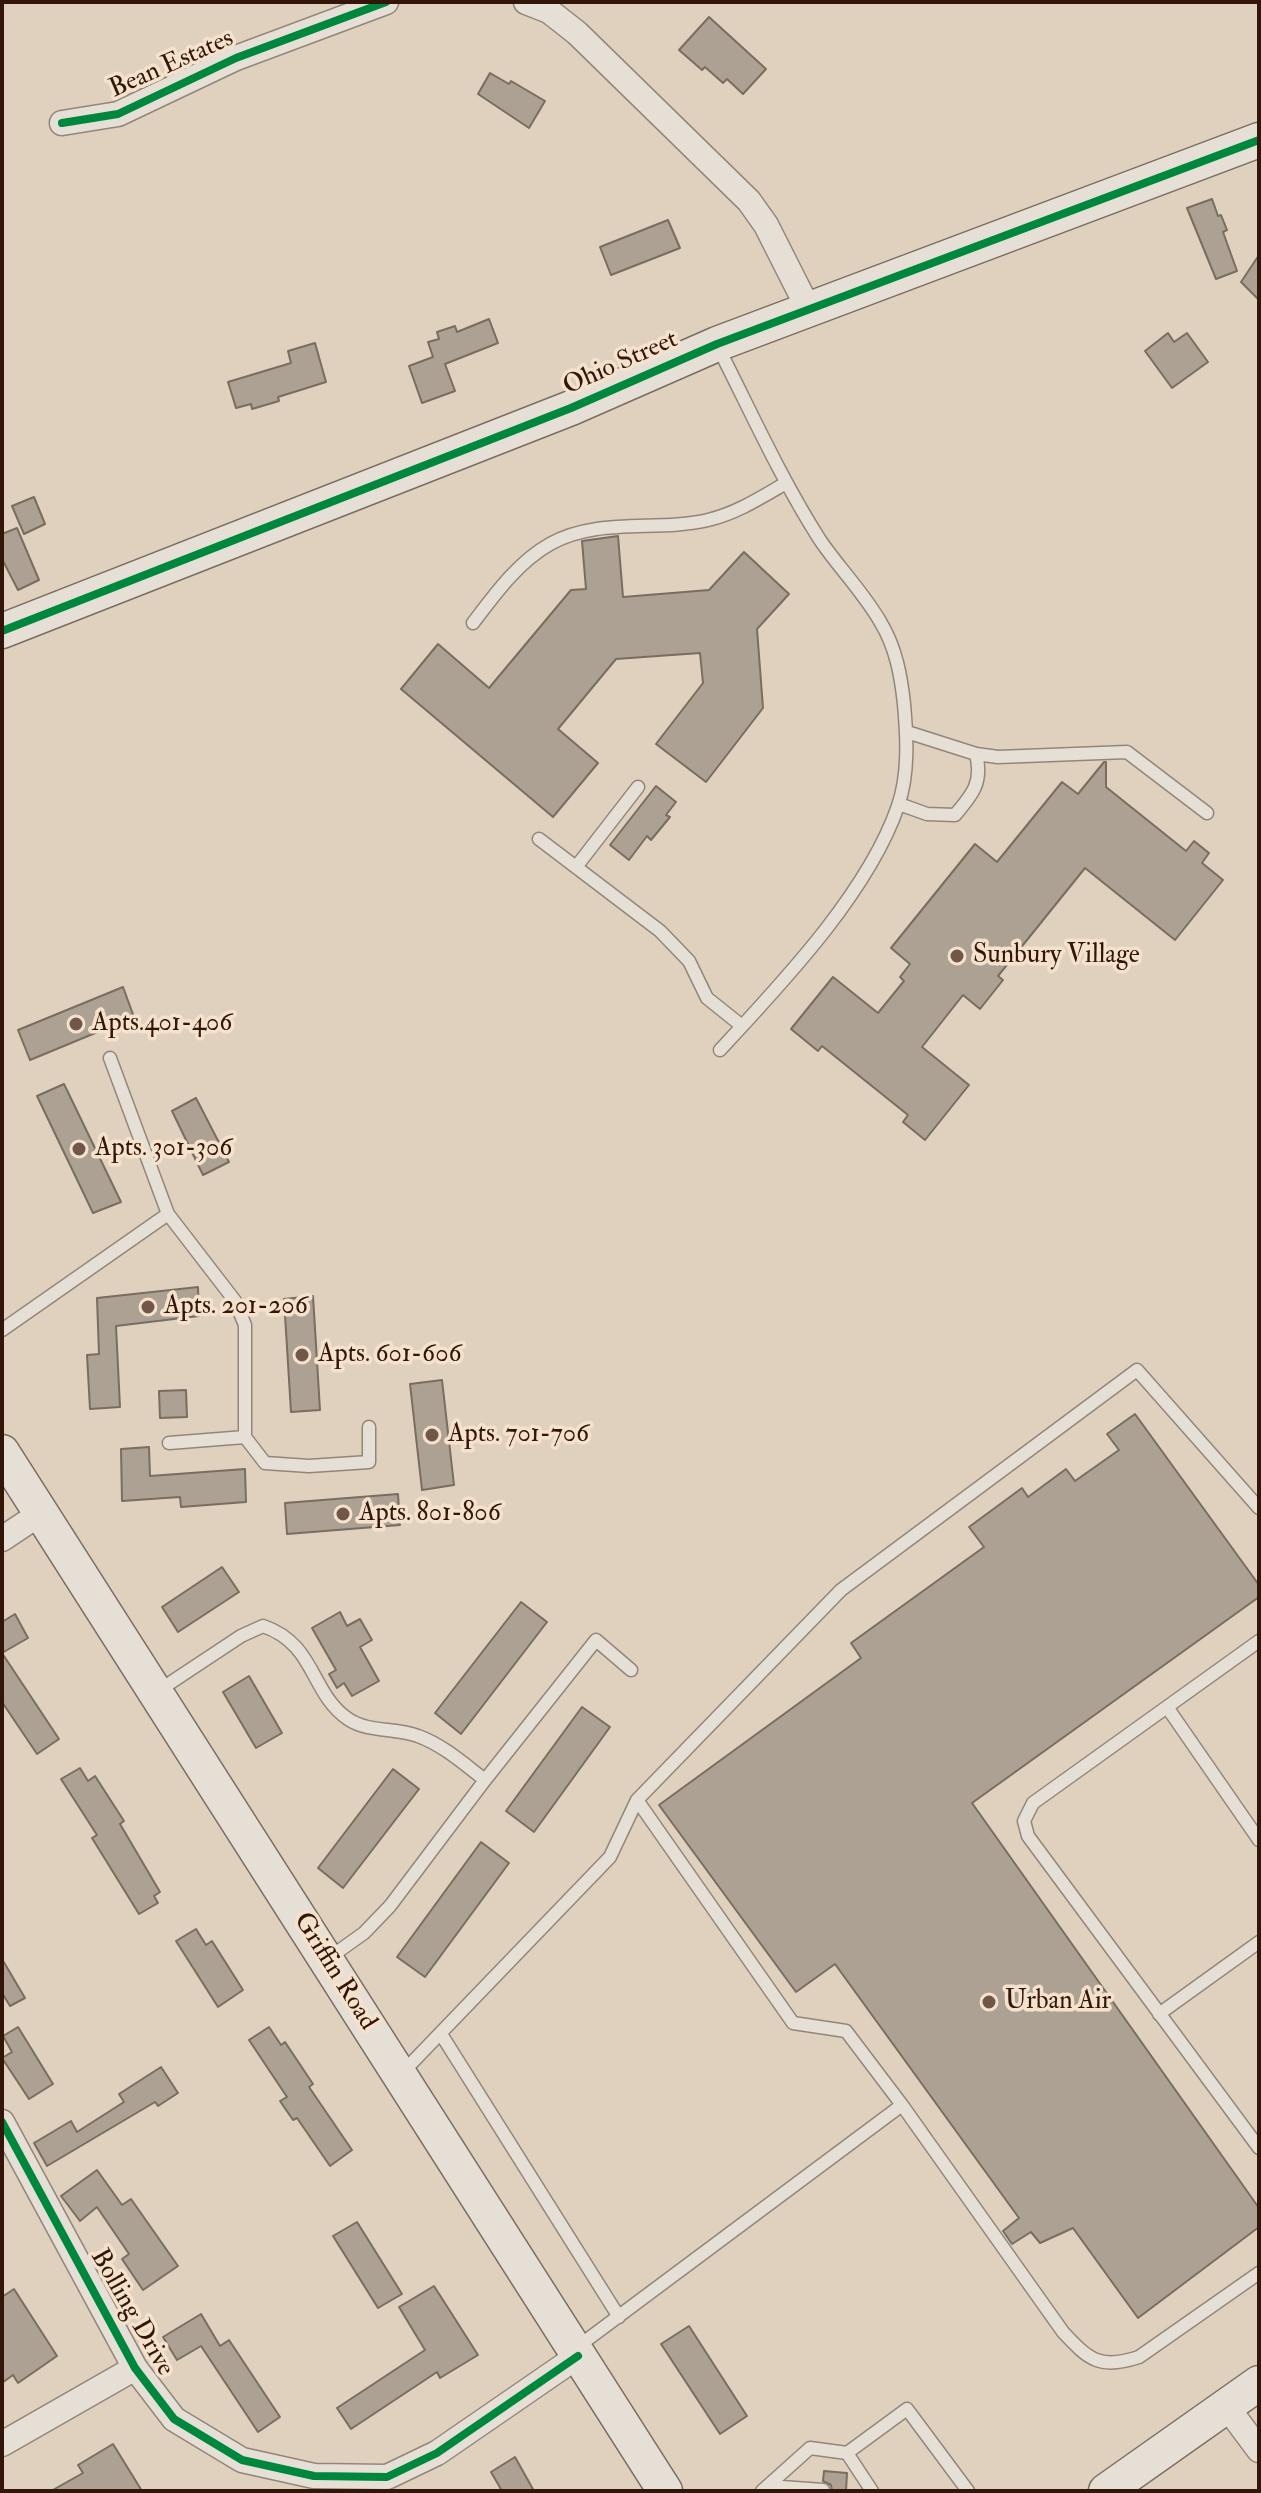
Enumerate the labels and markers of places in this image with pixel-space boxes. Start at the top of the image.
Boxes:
place label: Sunbury Village [973,940,1140,972]
marker: Sunbury Village [948,947,966,965]
place label: Apts.401-406 [92,1008,232,1040]
marker: Apts.401-406 [67,1015,85,1033]
place label: Apts. 301-306 [95,1133,232,1165]
marker: Apts. 301-306 [70,1140,88,1158]
place label: Apts. 201-206 [164,1291,308,1323]
marker: Apts. 201-206 [139,1298,157,1316]
place label: Apts. 601-606 [318,1339,462,1371]
marker: Apts. 601-606 [293,1346,311,1364]
place label: Apts. 701-706 [448,1419,589,1451]
marker: Apts. 701-706 [423,1426,441,1444]
place label: Apts. 801-806 [359,1498,501,1530]
marker: Apts. 801-806 [334,1505,352,1523]
place label: Urban Air [1005,1986,1111,2018]
marker: Urban Air [980,1993,998,2011]

